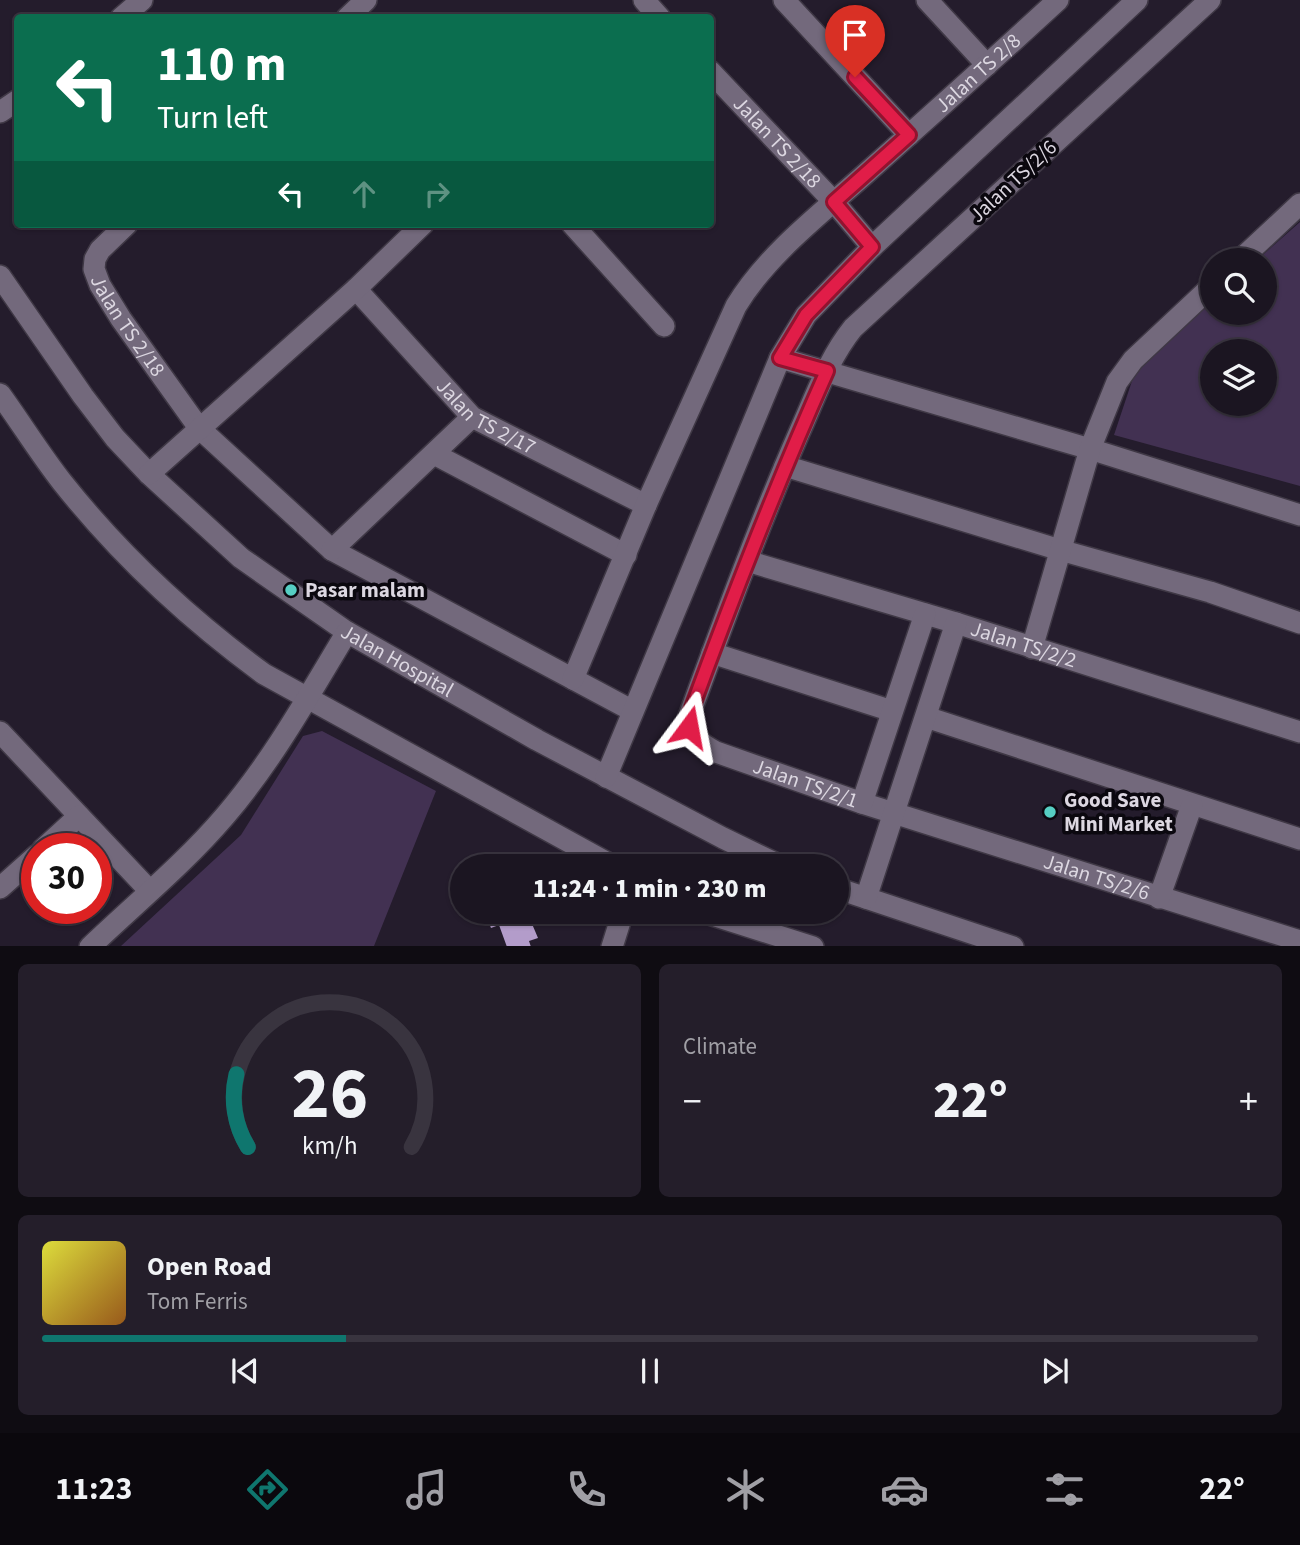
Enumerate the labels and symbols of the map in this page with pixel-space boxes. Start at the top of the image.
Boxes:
pin [825,5,885,77]
street label: Jalan TS 2/8 [928,26,1027,120]
street label: Jalan TS 2/18 [726,89,828,195]
street label: Jalan TS/2/6 [963,133,1063,229]
street label: Jalan TS 2/18 [83,271,173,383]
street label: Jalan TS 2/17 [429,372,541,462]
place label: Pasar malam [305,575,425,605]
marker: Pasar malam [283,582,299,598]
street label: Jalan TS/2/2 [967,614,1080,675]
street label: Jalan Hospital [335,617,459,705]
position arrow [652,690,726,764]
street label: Jalan TS/2/1 [749,751,862,815]
place label: Good Save Mini Market [1064,785,1173,839]
marker: Good Save Mini Market [1042,804,1058,820]
speed limit sign: 30 [21,833,112,924]
street label: Jalan TS/2/6 [1040,846,1153,908]

